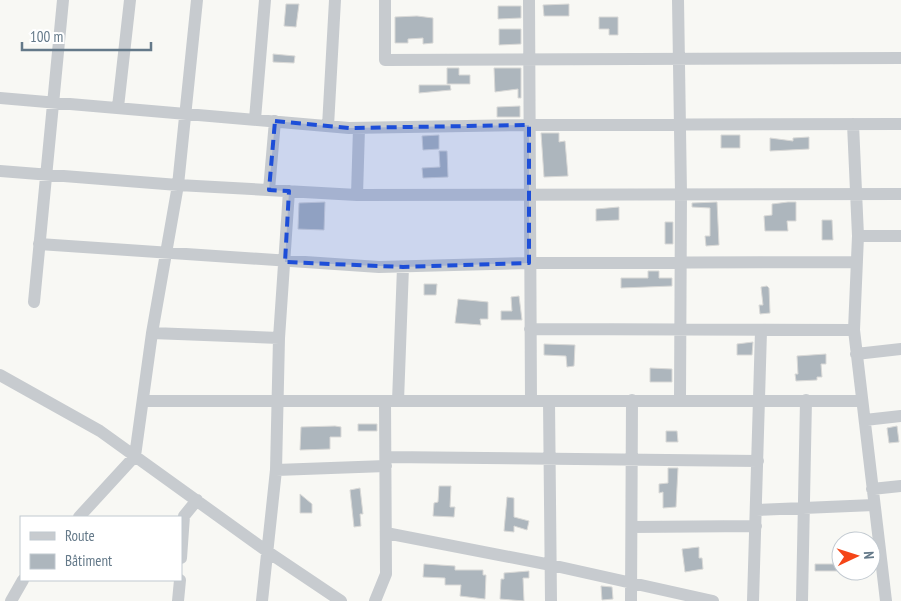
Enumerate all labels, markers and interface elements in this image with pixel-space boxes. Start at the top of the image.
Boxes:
scale bar [22,20,151,52]
text: 100 m [30,27,63,46]
legend [20,516,182,581]
text: Route [65,526,95,545]
north arrow [831,531,881,581]
text: Bâtiment [65,551,112,570]
text: N [860,551,878,559]

